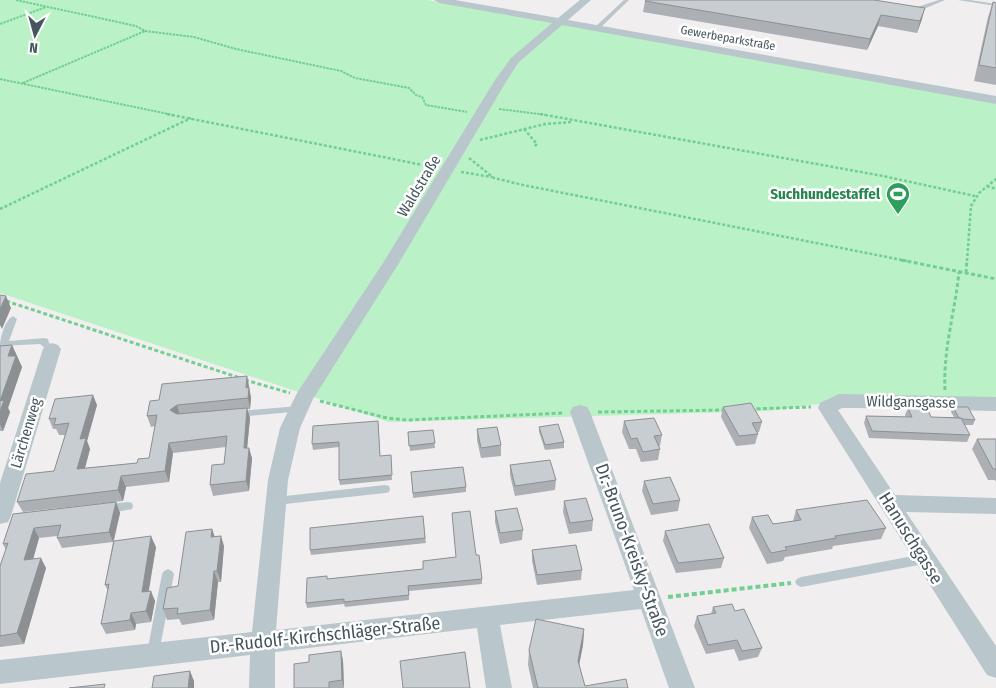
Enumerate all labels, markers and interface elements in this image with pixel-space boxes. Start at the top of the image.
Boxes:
north arrow [10,10,60,60]
street label: Gewerbeparkstraße [679,23,777,53]
text: N [29,39,39,56]
street label: Waldstraße [394,152,444,220]
sports icon: Suchhundestaffel [885,181,911,215]
place label: Suchhundestaffel [770,185,881,203]
street label: Wildgansgasse [866,392,956,412]
street label: Lärchenweg [7,396,45,470]
street label: Dr.-Bruno-Kreisky-Straße [590,461,674,640]
street label: Hanuschgasse [874,488,948,588]
street label: Dr.-Rudolf-Kirchschläger-Straße [209,612,441,658]

